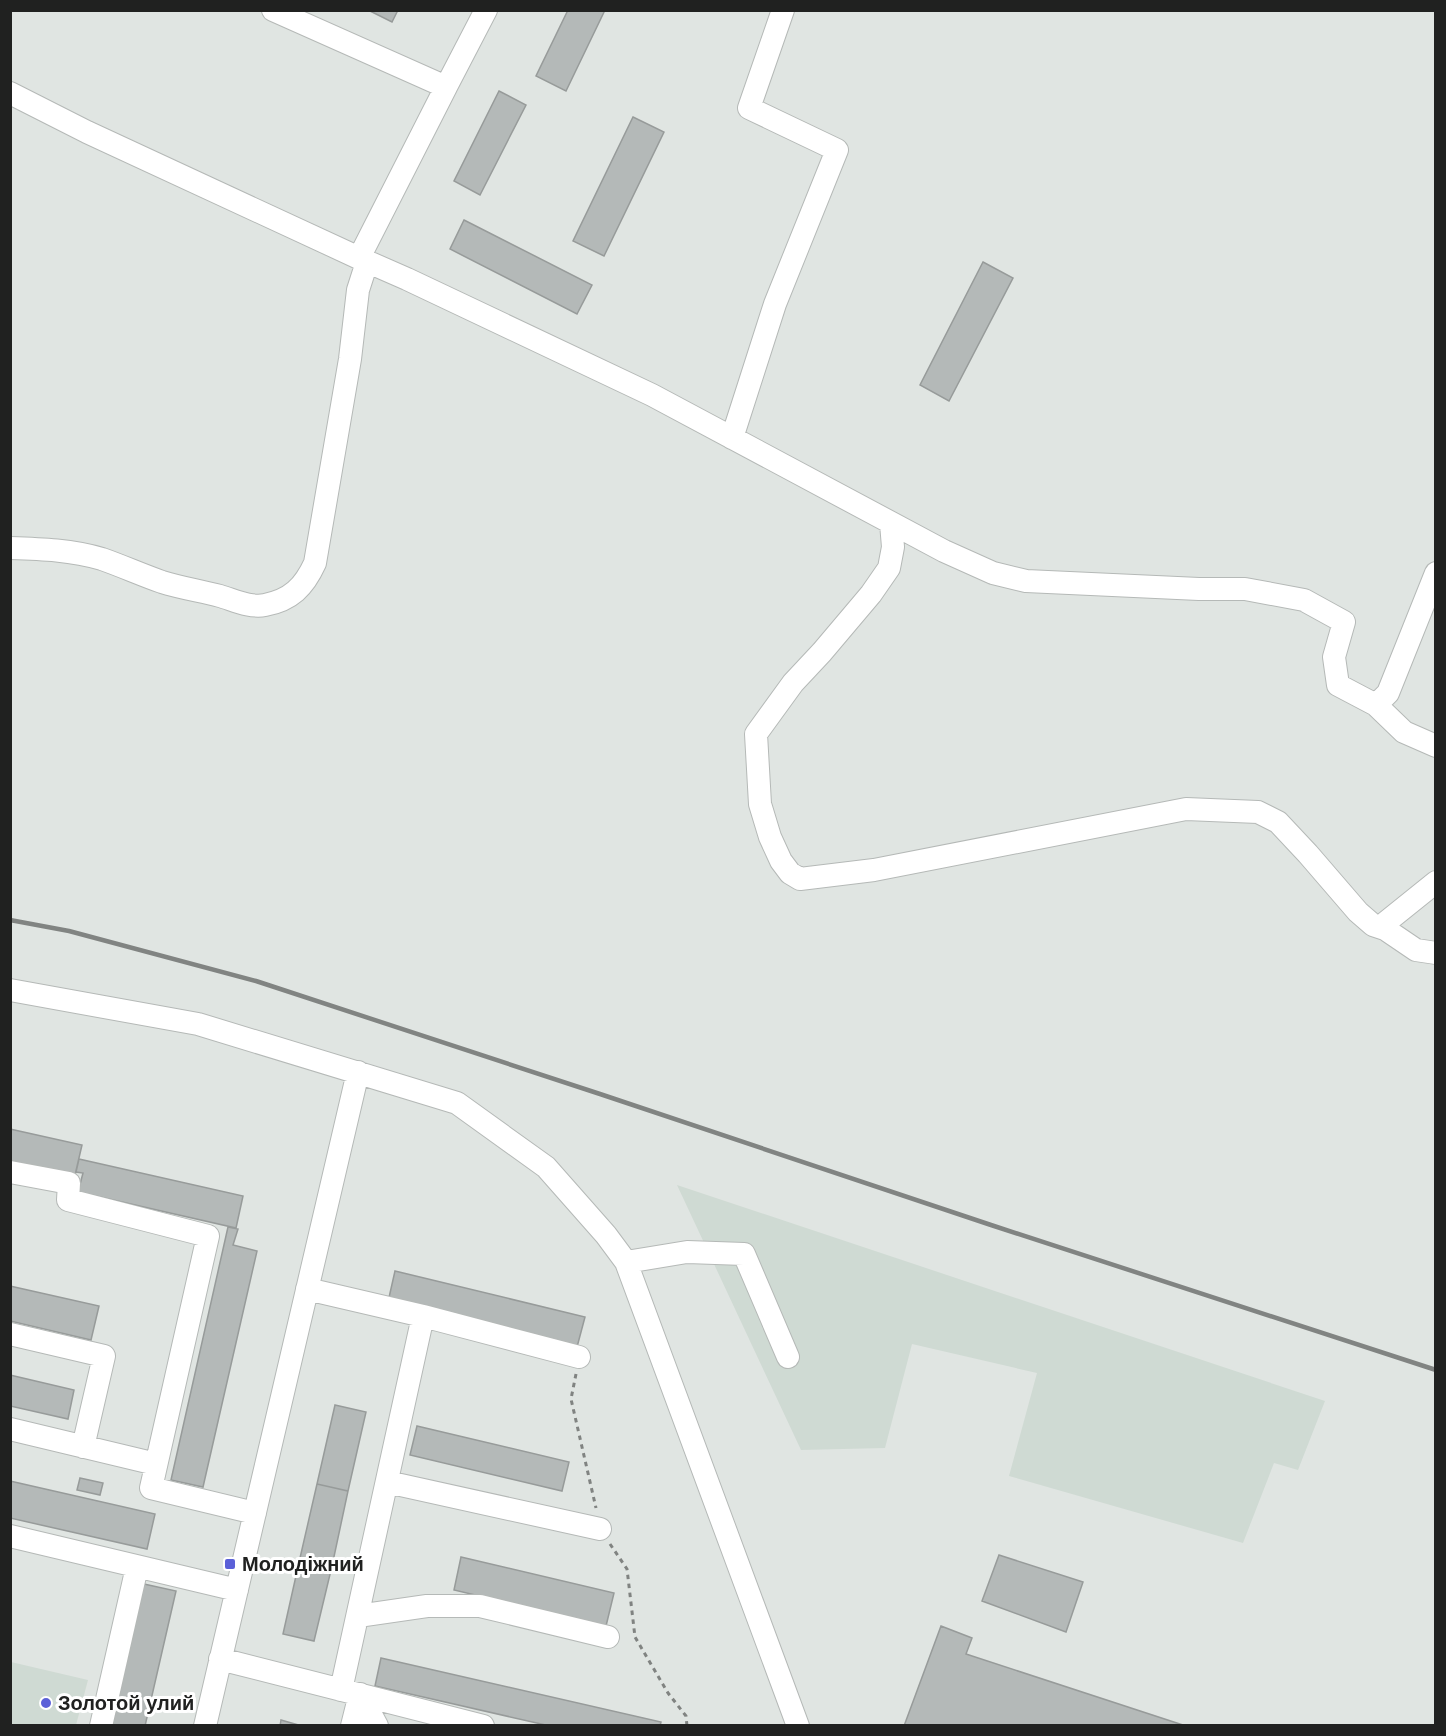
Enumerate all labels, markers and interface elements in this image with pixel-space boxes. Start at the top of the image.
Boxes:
place label: Молодіжний [242,1552,364,1576]
marker: Молодіжний [223,1557,237,1571]
place label: Золотой улий [58,1691,194,1715]
marker: Золотой улий [39,1696,53,1710]

